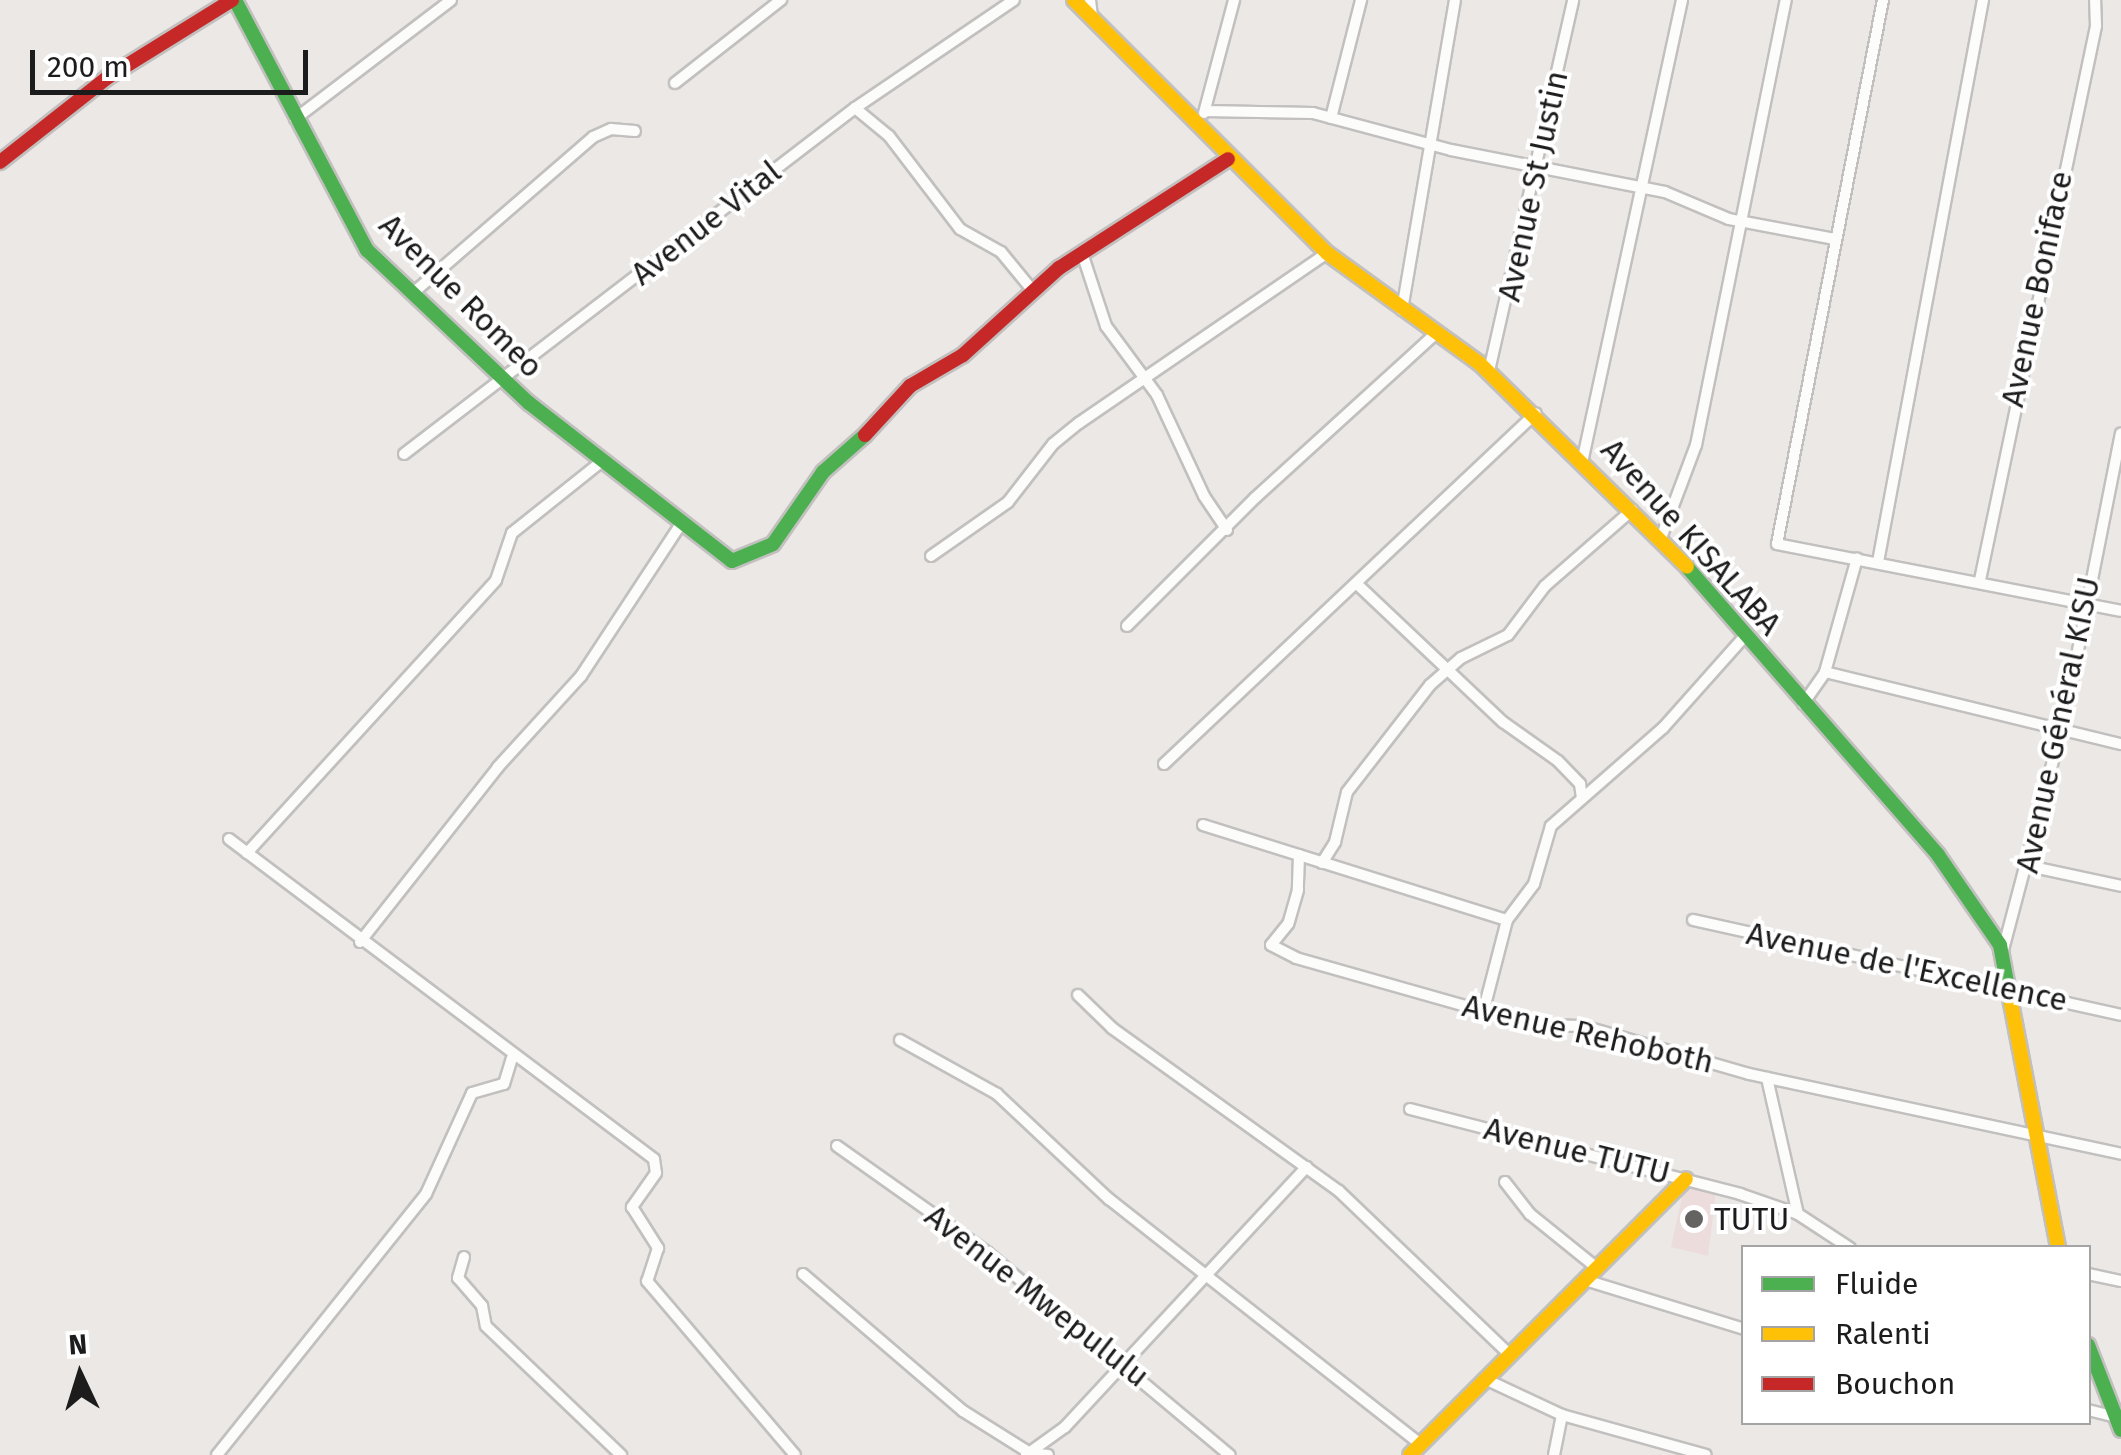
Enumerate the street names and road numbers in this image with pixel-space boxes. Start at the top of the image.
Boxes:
street label: Avenue St Justin [1490,67,1576,305]
street label: Avenue Vital [624,153,788,293]
street label: Avenue Boniface [1993,168,2081,410]
street label: Avenue Romeo [371,206,551,386]
street label: Avenue KISALABA [1593,431,1789,643]
street label: Avenue Général KISU [2008,574,2108,876]
street label: Avenue de l'Excellence [1743,914,2071,1020]
street label: Avenue Rehoboth [1459,986,1717,1082]
street label: Avenue TUTU [1480,1109,1674,1193]
street label: Avenue Mwepululu [917,1197,1157,1395]

